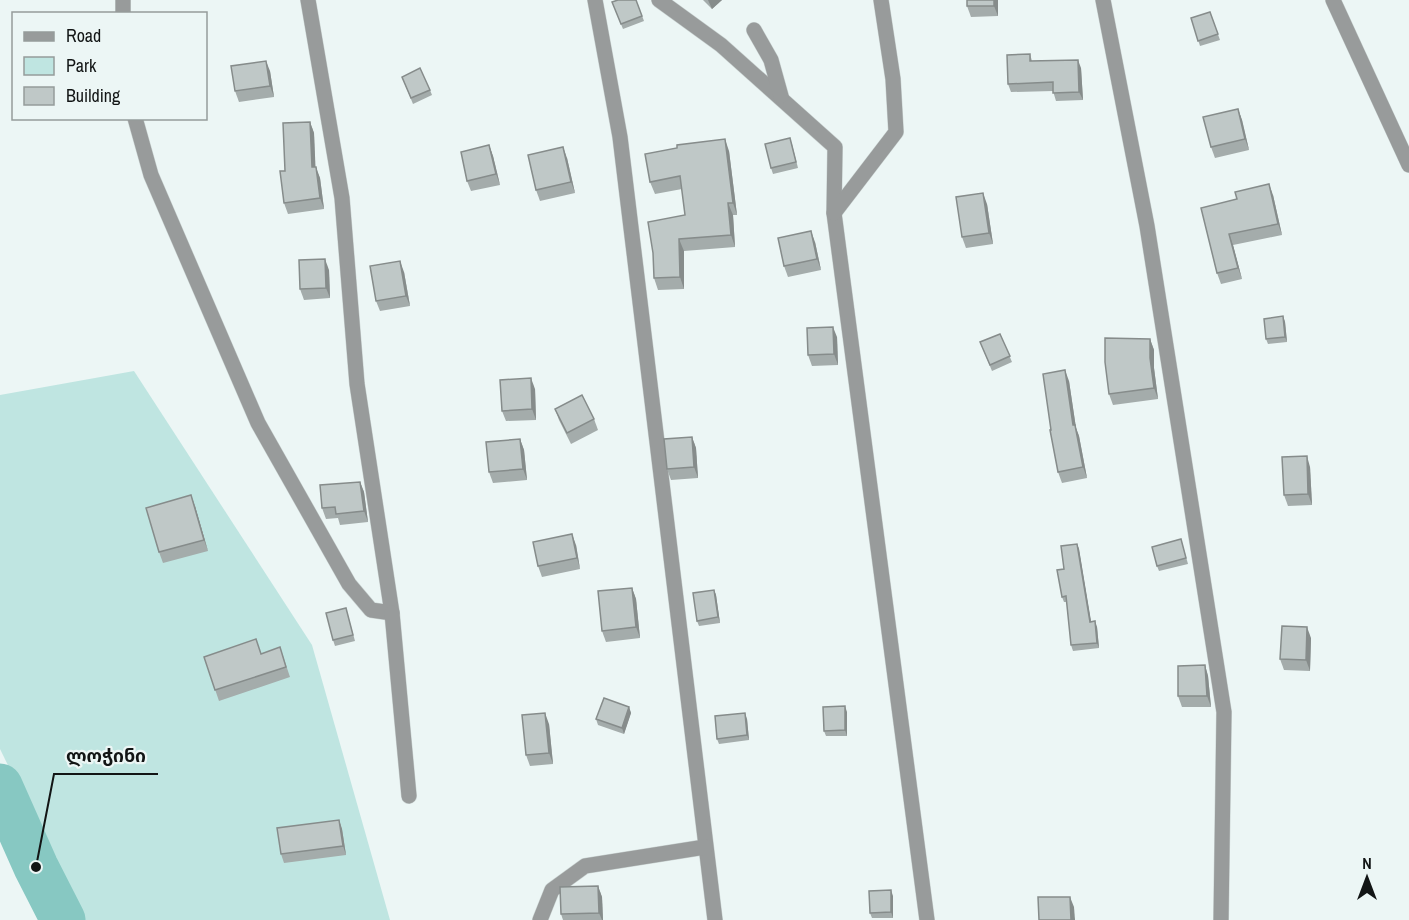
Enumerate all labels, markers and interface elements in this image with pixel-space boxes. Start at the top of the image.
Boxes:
legend [12,12,207,120]
text: Road [66,23,101,48]
text: Park [66,53,97,78]
text: Building [66,83,121,108]
callout: ლოჭინი [54,738,158,774]
text: ლოჭინი [66,743,146,768]
north arrow [1337,848,1397,908]
text: N [1362,852,1372,874]

